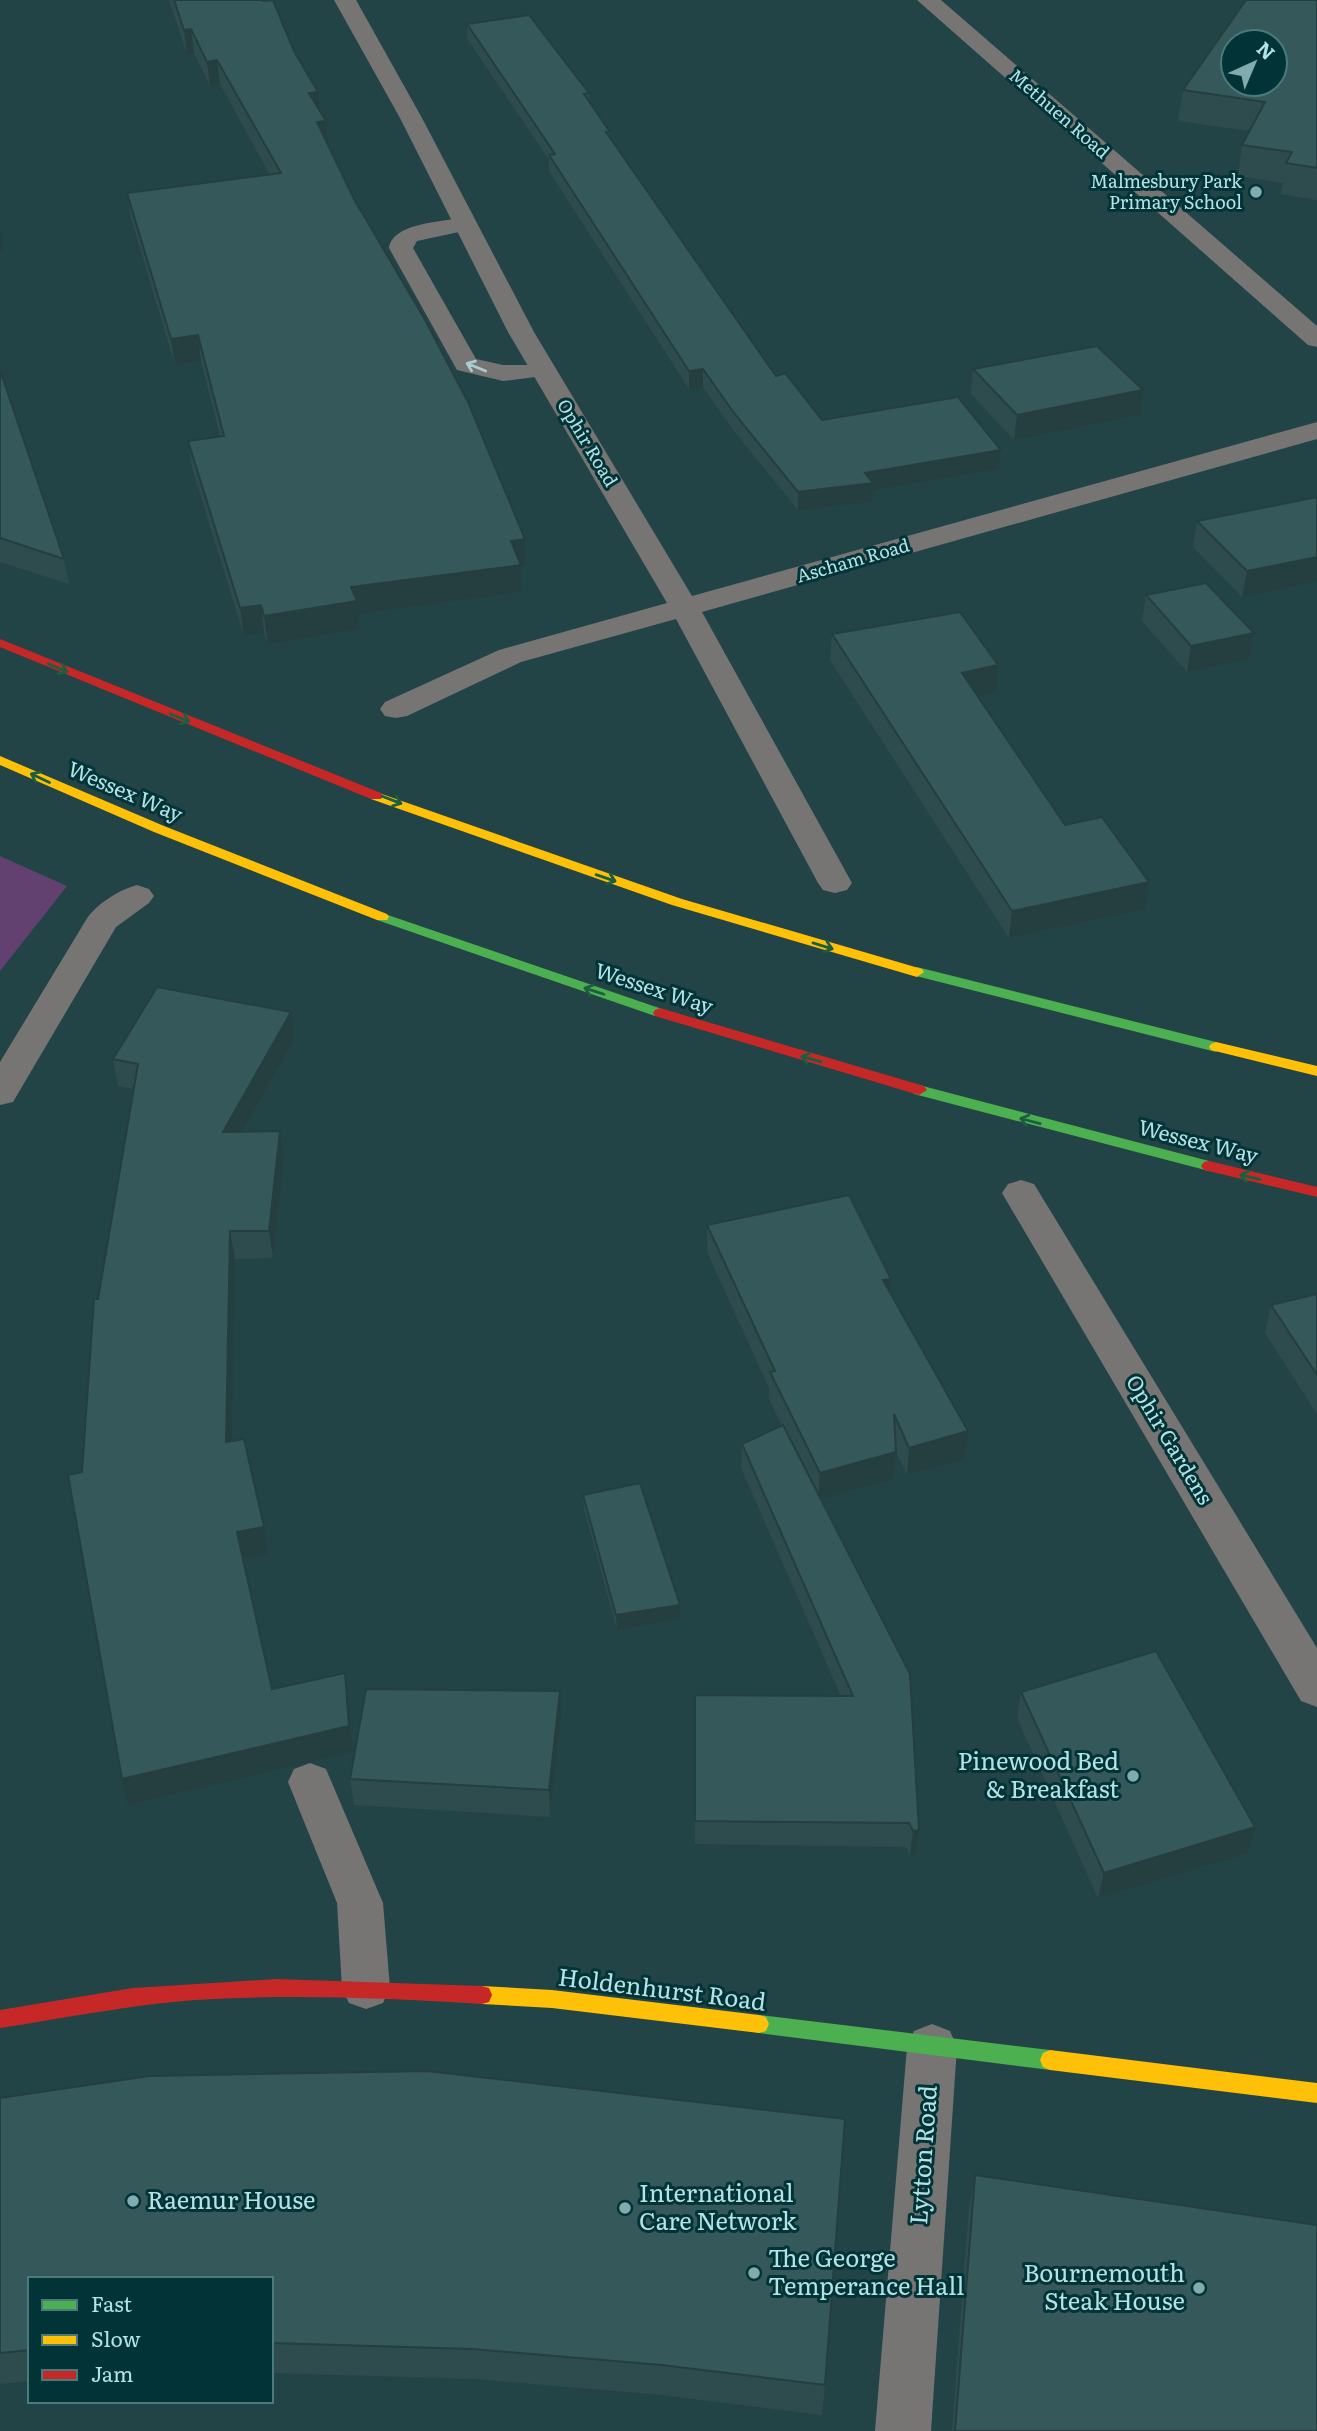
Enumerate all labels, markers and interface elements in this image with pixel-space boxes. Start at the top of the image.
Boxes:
north arrow [1219,28,1289,98]
text: N [1251,34,1282,66]
street label: Methuen Road [1004,62,1116,164]
place label: Malmesbury Park Primary School [1090,167,1243,215]
marker: Malmesbury Park Primary School [1248,184,1264,200]
one-way arrow [466,360,487,373]
street label: Ophir Road [551,393,625,491]
street label: Ascham Road [793,531,912,589]
one-way arrow [47,662,69,675]
one-way arrow [169,712,191,725]
street label: Wessex Way [64,752,189,828]
one-way arrow [30,771,51,785]
one-way arrow [381,795,403,808]
one-way arrow [595,873,617,885]
one-way arrow [812,940,834,953]
street label: Wessex Way [592,953,719,1021]
one-way arrow [583,984,605,997]
one-way arrow [800,1052,822,1065]
street label: Wessex Way [1135,1110,1263,1170]
one-way arrow [1019,1114,1042,1127]
one-way arrow [1240,1169,1262,1182]
street label: Ophir Gardens [1120,1368,1222,1510]
place label: Pinewood Bed & Breakfast [958,1742,1119,1805]
marker: Pinewood Bed & Breakfast [1125,1768,1141,1784]
street label: Holdenhurst Road [556,1957,769,2018]
street label: Lytton Road [899,2084,944,2226]
place label: International Care Network [639,2174,797,2237]
place label: Raemur House [147,2181,315,2216]
marker: Raemur House [125,2193,141,2209]
marker: International Care Network [617,2200,633,2216]
place label: The George Temperance Hall [768,2239,964,2302]
place label: Bournemouth Steak House [1024,2254,1185,2317]
marker: The George Temperance Hall [746,2265,762,2281]
legend [28,2277,273,2403]
marker: Bournemouth Steak House [1191,2280,1207,2296]
text: Fast [91,2287,132,2318]
text: Slow [91,2322,141,2353]
text: Jam [91,2357,133,2388]

